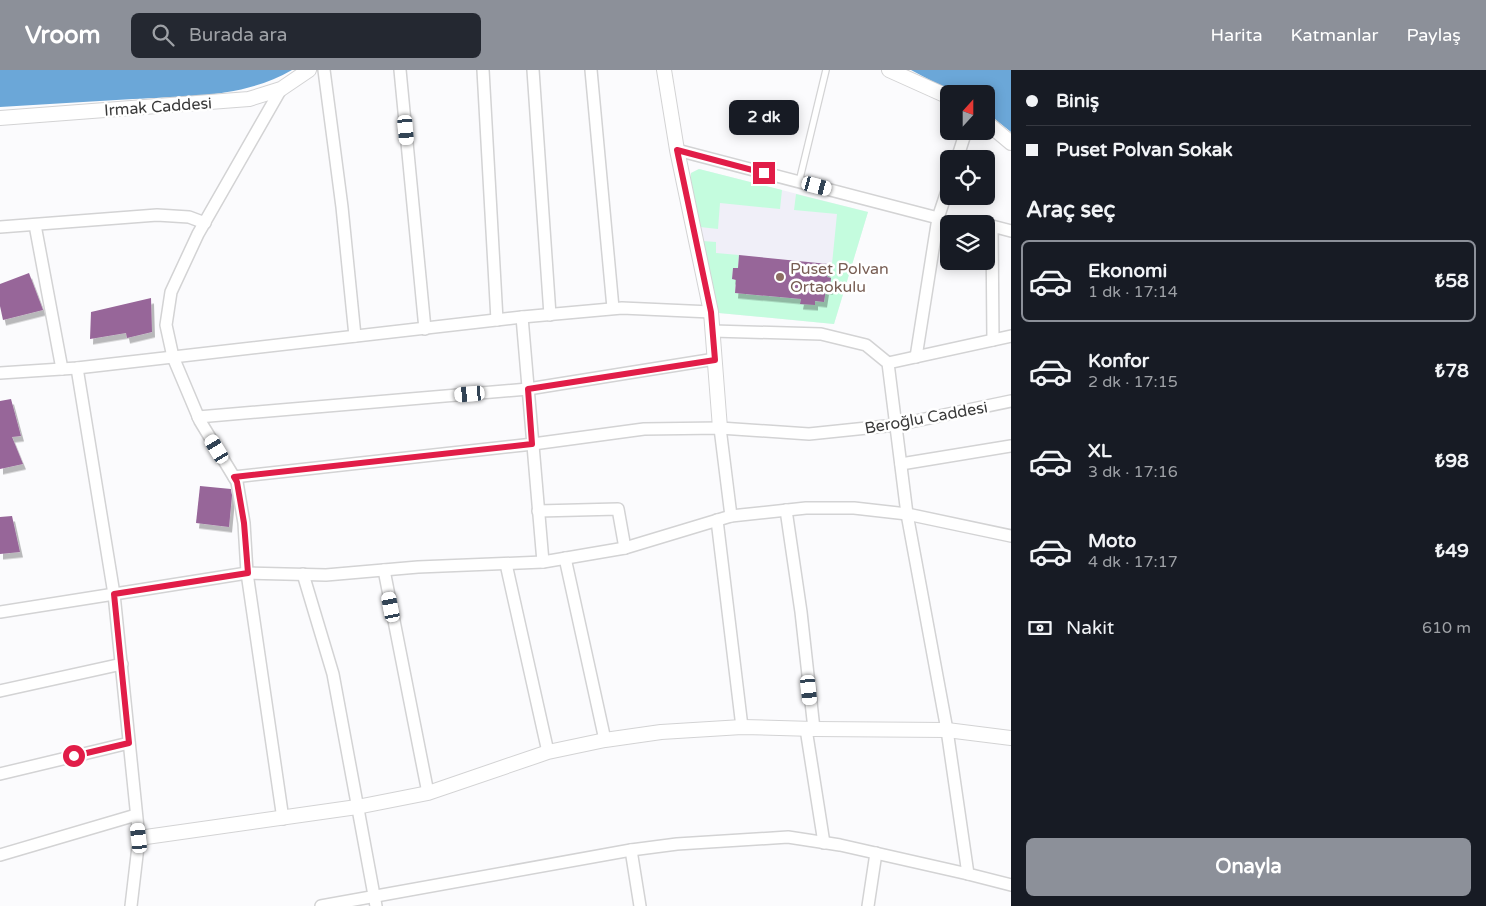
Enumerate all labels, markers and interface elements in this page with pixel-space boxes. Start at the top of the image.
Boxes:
search box [131,13,481,58]
text: Vroom [25,21,101,50]
icon: search [149,21,177,49]
text: Burada ara [189,24,287,46]
text: Harita [1210,24,1263,46]
text: Katmanlar [1291,24,1379,46]
text: Paylaş [1407,24,1461,46]
north arrow [940,85,995,140]
map controls [940,85,995,270]
text: Biniş [1056,90,1099,112]
street label: Irmak Caddesi [103,93,213,121]
callout: 2 dk [729,101,799,136]
text: 2 dk [747,107,781,127]
car [397,114,414,146]
text: Puset Polvan Sokak [1056,139,1233,161]
button: locate [940,150,995,205]
route end [753,162,775,184]
car [800,175,833,197]
text: Araç seç [1026,197,1115,223]
button: layers [940,215,995,270]
place label: Puset Polvan Ortaokulu [790,259,889,297]
icon: car [1028,259,1073,304]
text: Ekonomi [1088,260,1167,282]
text: ₺58 [1435,270,1469,292]
marker: Puset Polvan Ortaokulu [774,271,786,283]
text: 1 dk · 17:14 [1088,282,1178,302]
icon: car [1028,349,1073,394]
text: Konfor [1088,350,1149,372]
text: ₺78 [1435,360,1469,382]
text: 2 dk · 17:15 [1088,372,1178,392]
car [454,385,485,403]
street label: Beroğlu Caddesi [863,397,989,439]
car [202,432,231,466]
icon: car [1028,439,1073,484]
text: XL [1088,440,1112,462]
text: ₺98 [1435,450,1469,472]
text: 3 dk · 17:16 [1088,462,1178,482]
icon: car [1028,529,1073,574]
text: Moto [1088,530,1136,552]
text: ₺49 [1435,540,1469,562]
text: 4 dk · 17:17 [1088,552,1178,572]
car [380,591,401,623]
icon: cash [1026,614,1054,642]
text: Nakit [1066,617,1114,639]
text: 610 m [1422,618,1471,638]
car [799,674,818,706]
route start [63,745,85,767]
car [129,822,148,854]
button: Onayla [1026,838,1471,896]

